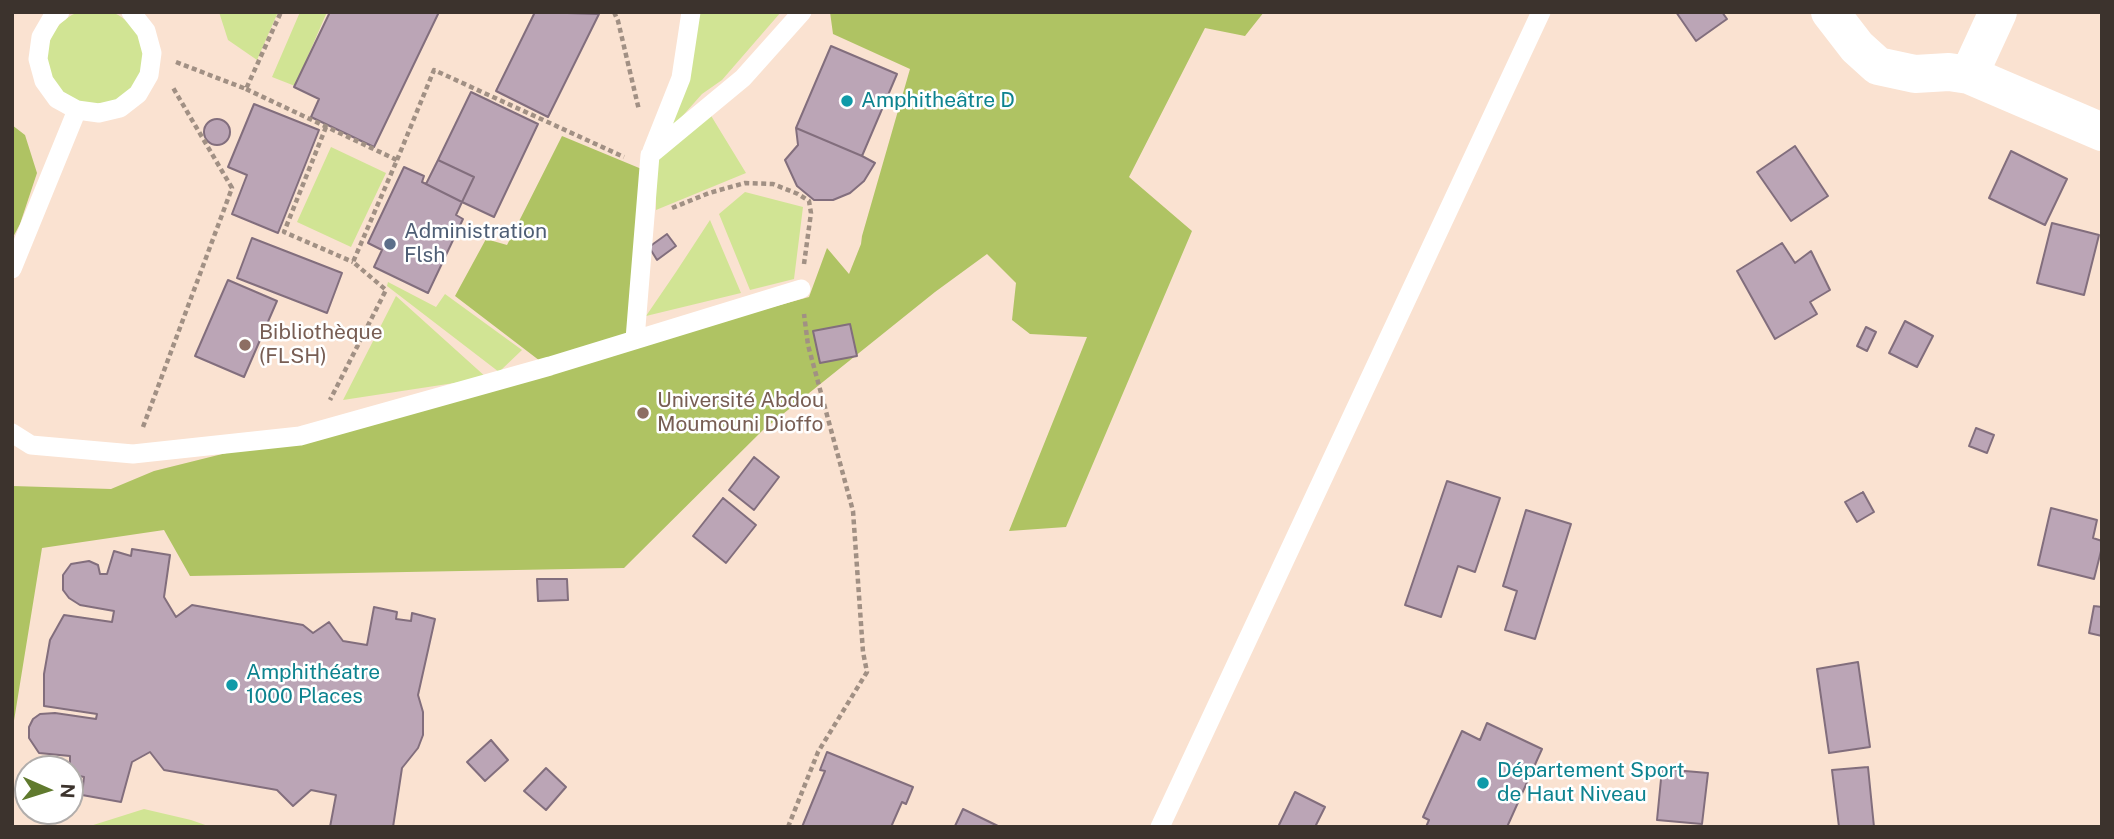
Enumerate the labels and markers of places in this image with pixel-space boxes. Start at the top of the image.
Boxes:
place label: Amphitheâtre D [861,88,1015,114]
marker: Amphitheâtre D [839,93,855,109]
place label: Administration Flsh [404,219,547,269]
marker: Administration Flsh [382,236,398,252]
place label: Bibliothèque (FLSH) [259,320,383,370]
marker: Bibliothèque (FLSH) [237,337,253,353]
place label: Université Abdou Moumouni Dioffo [657,388,824,438]
marker: Université Abdou Moumouni Dioffo [635,405,651,421]
place label: Amphithéatre 1000 Places [246,660,380,710]
marker: Amphithéatre 1000 Places [224,677,240,693]
place label: Département Sport de Haut Niveau [1497,758,1685,808]
marker: Département Sport de Haut Niveau [1475,775,1491,791]

